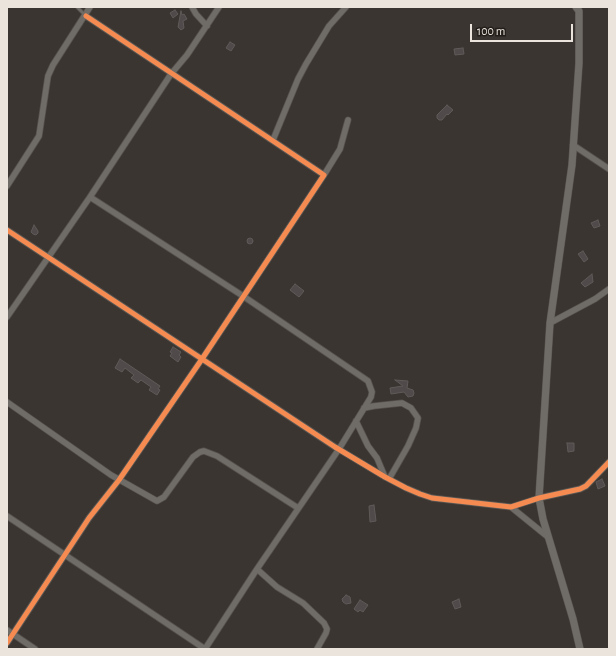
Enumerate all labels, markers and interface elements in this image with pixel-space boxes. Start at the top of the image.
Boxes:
scale bar [472,16,575,42]
text: 100 m [477,25,505,37]

